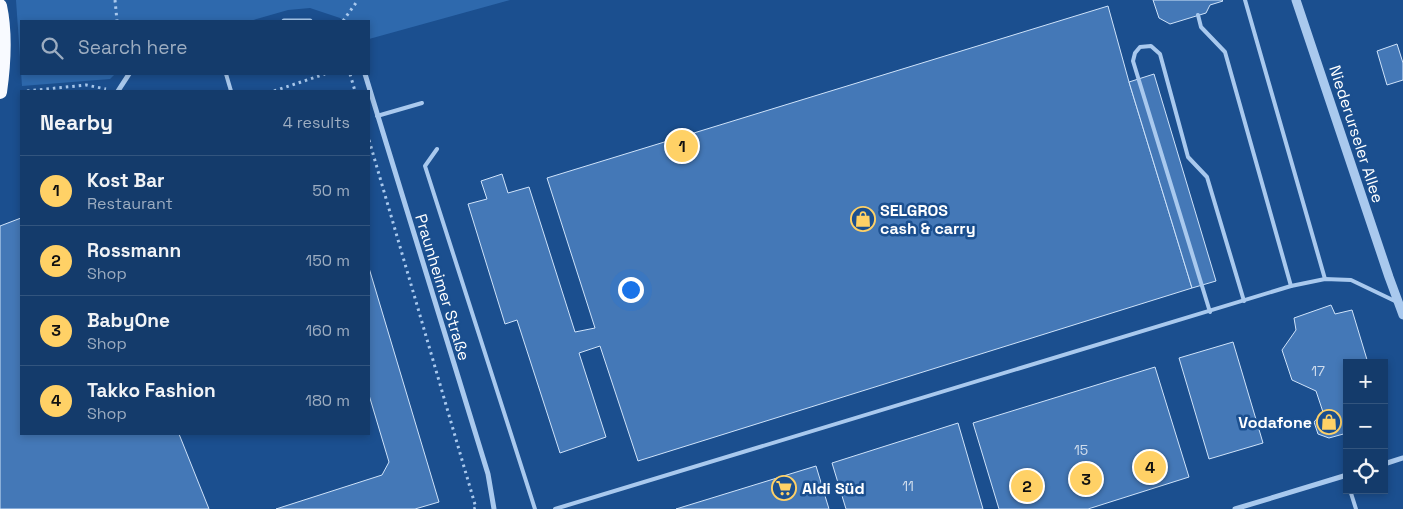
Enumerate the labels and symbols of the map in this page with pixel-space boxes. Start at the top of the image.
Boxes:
street label: Niederurseler Allee [1324,63,1389,206]
pin: 1 [666,127,698,165]
place label: SELGROS cash & carry [880,200,976,239]
shop icon: SELGROS cash & carry [850,206,876,232]
street label: Praunheimer Straße [410,211,475,363]
your location [618,277,644,303]
house number: 17 [1311,362,1325,380]
shop icon: Vodafone [1316,409,1342,435]
place label: Vodafone [1238,412,1312,433]
house number: 15 [1074,441,1088,459]
pin: 4 [1134,448,1166,486]
pin: 3 [1070,460,1102,498]
pin: 2 [1011,467,1043,505]
supermarket icon: Aldi Süd [771,475,797,501]
house number: 11 [902,477,914,495]
place label: Aldi Süd [802,478,865,499]

